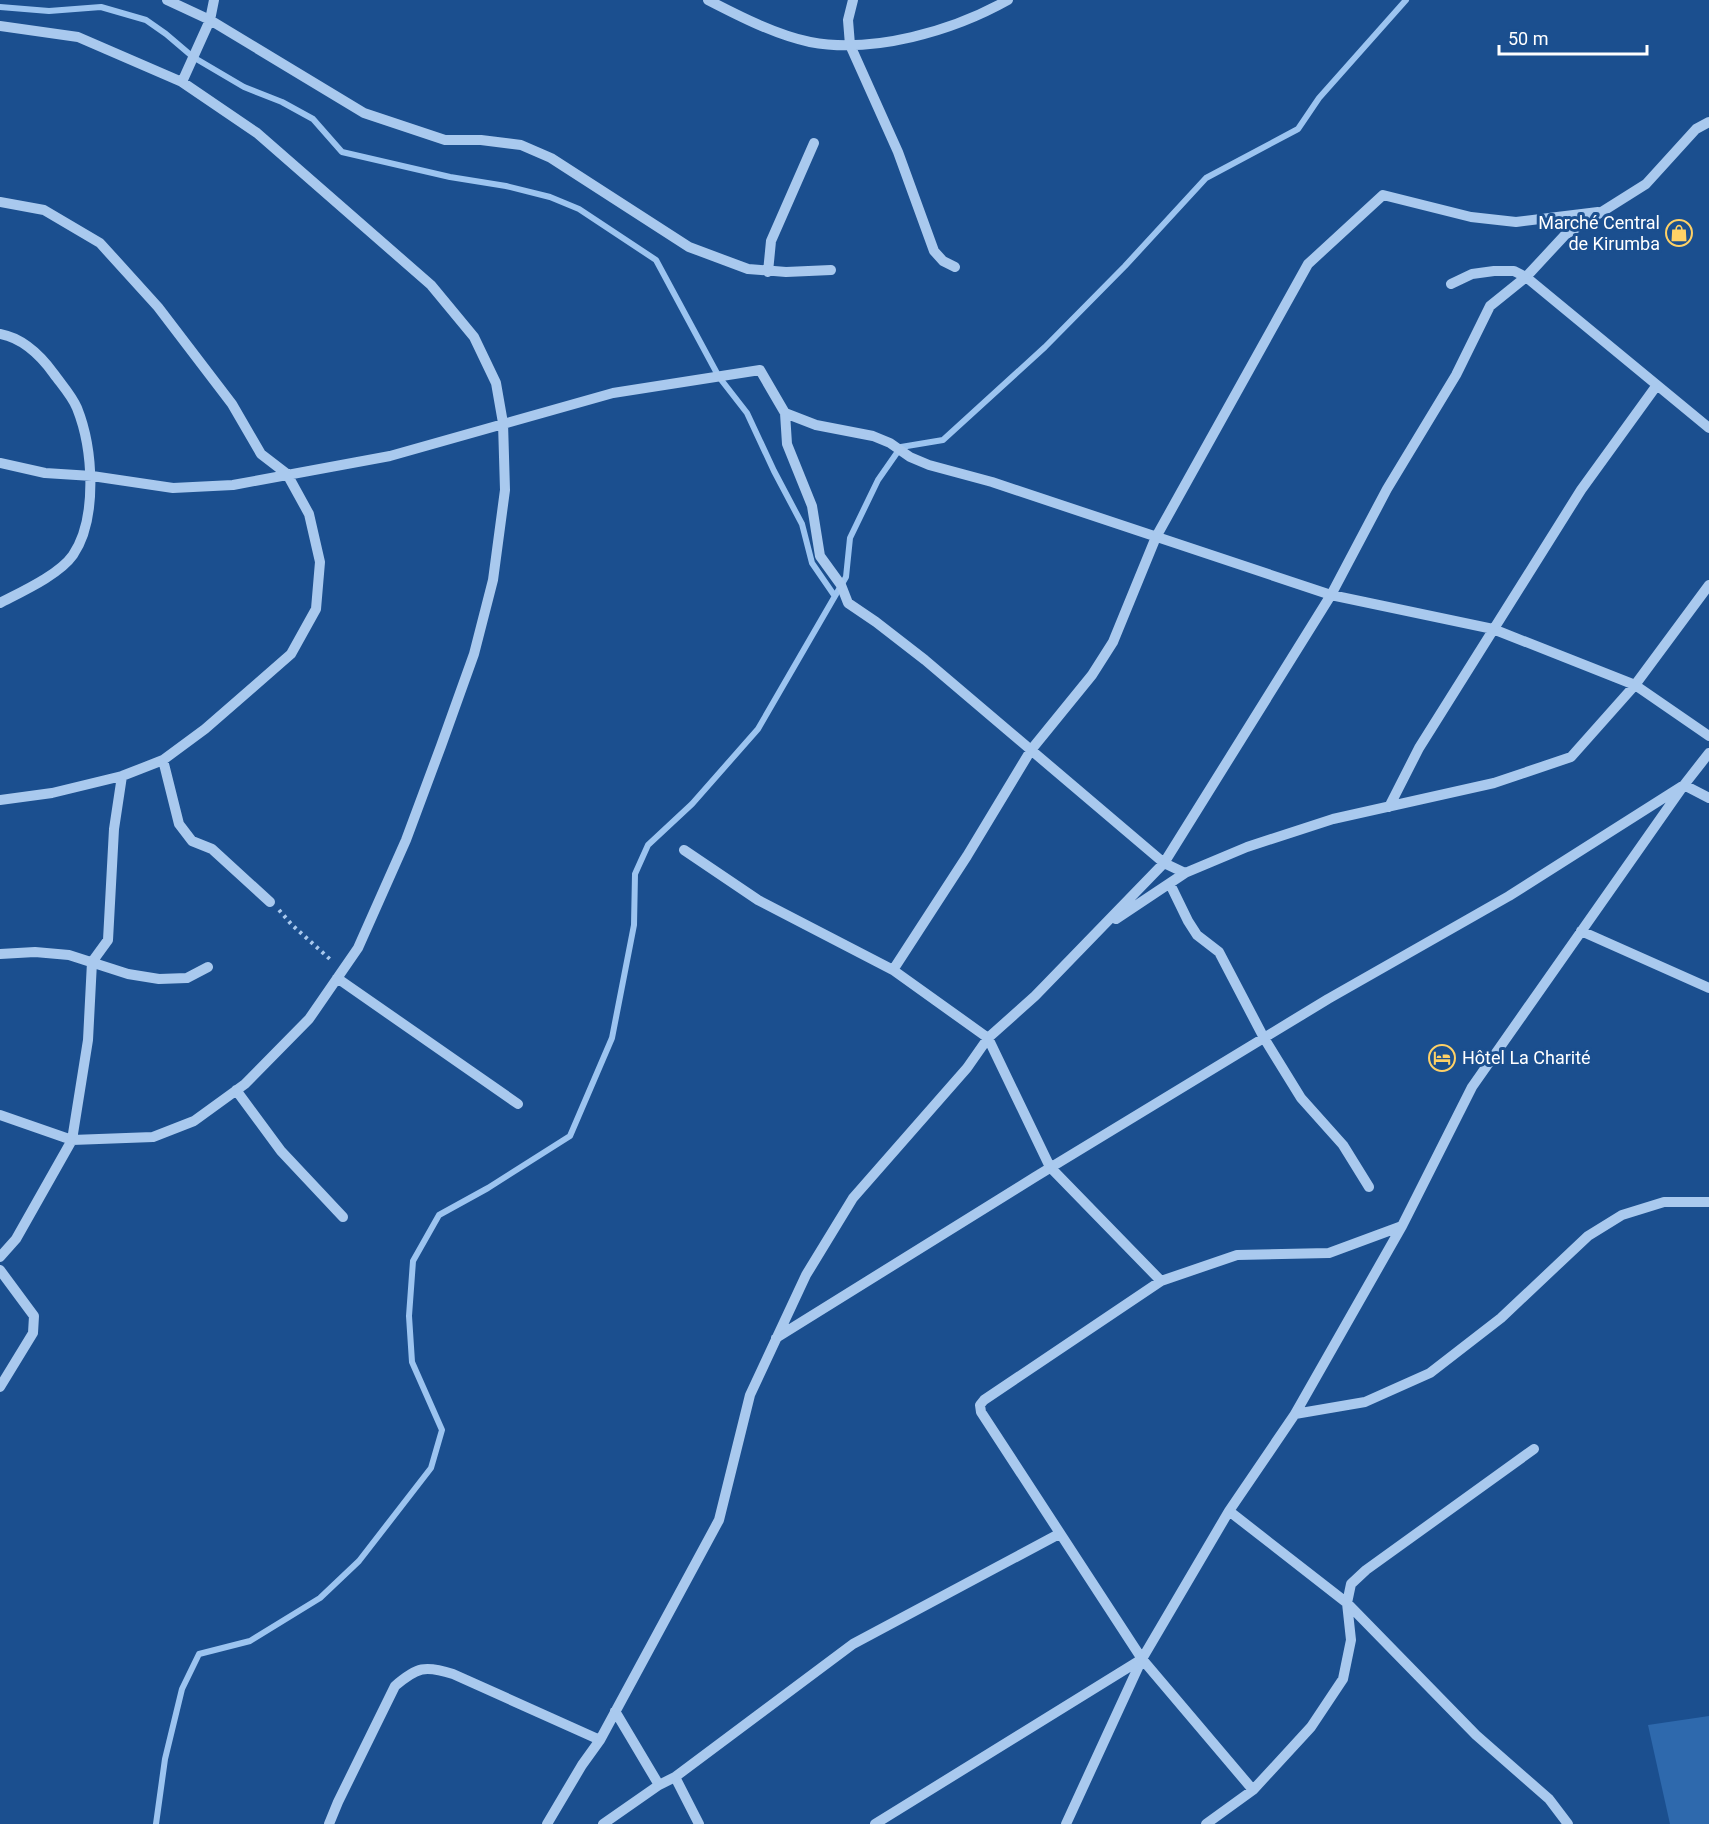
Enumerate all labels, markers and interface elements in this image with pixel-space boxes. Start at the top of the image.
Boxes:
scale bar [1499,18,1648,56]
text: 50 m [1508,28,1548,49]
place label: Marché Central de Kirumba [1538,212,1660,254]
shop icon: Marché Central de Kirumba [1664,218,1694,248]
hotel icon: Hôtel La Charité [1427,1043,1457,1073]
place label: Hôtel La Charité [1462,1047,1591,1068]

